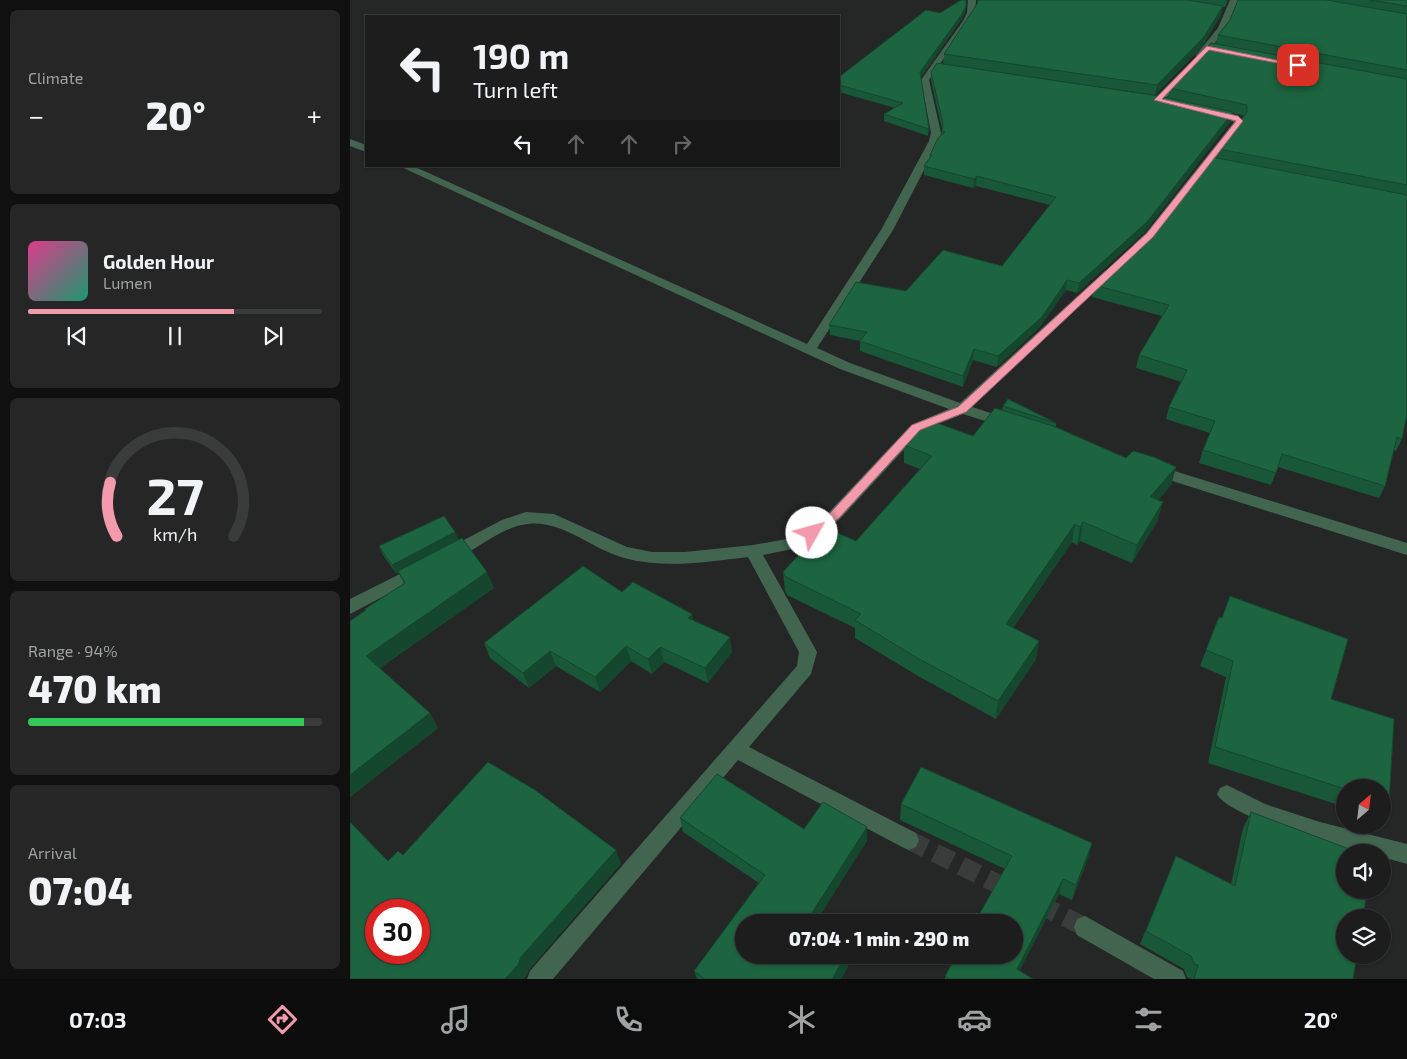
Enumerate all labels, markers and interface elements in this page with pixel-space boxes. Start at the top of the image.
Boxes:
text: 190 m [473,34,569,76]
icon: left [390,35,455,100]
pin [1277,44,1319,86]
icon: arrive [1284,51,1312,79]
text: Climate [28,68,83,87]
text: Turn left [473,76,558,102]
text: 20° [146,92,205,138]
text: − [28,98,44,132]
text: + [307,98,322,132]
icon: left [509,130,537,158]
icon: ahead [562,130,590,158]
icon: ahead [615,130,643,158]
icon: right [668,130,696,158]
text: Golden Hour [103,250,214,273]
text: Lumen [103,273,152,292]
icon: previous [63,322,91,350]
icon: pause [161,322,189,350]
icon: next [259,322,287,350]
text: 27 [146,463,204,525]
position arrow [785,506,837,558]
text: km/h [153,523,197,545]
text: Range · 94% [28,641,118,660]
text: 470 km [28,665,162,711]
north arrow [1336,779,1391,834]
map controls [1336,779,1391,964]
text: Arrival [28,843,77,862]
button: sound [1336,844,1391,899]
text: 07:04 [28,867,132,913]
speed limit sign: 30 [365,899,430,964]
button: layers [1336,909,1391,964]
text: 07:04 · 1 min · 290 m [789,927,969,950]
icon: directions [265,1002,300,1037]
icon: music [438,1002,473,1037]
icon: phone [611,1002,646,1037]
icon: climate [784,1002,819,1037]
icon: car [957,1002,992,1037]
icon: filters [1131,1002,1166,1037]
text: 07:03 [69,1006,127,1032]
text: 20° [1304,1006,1338,1032]

